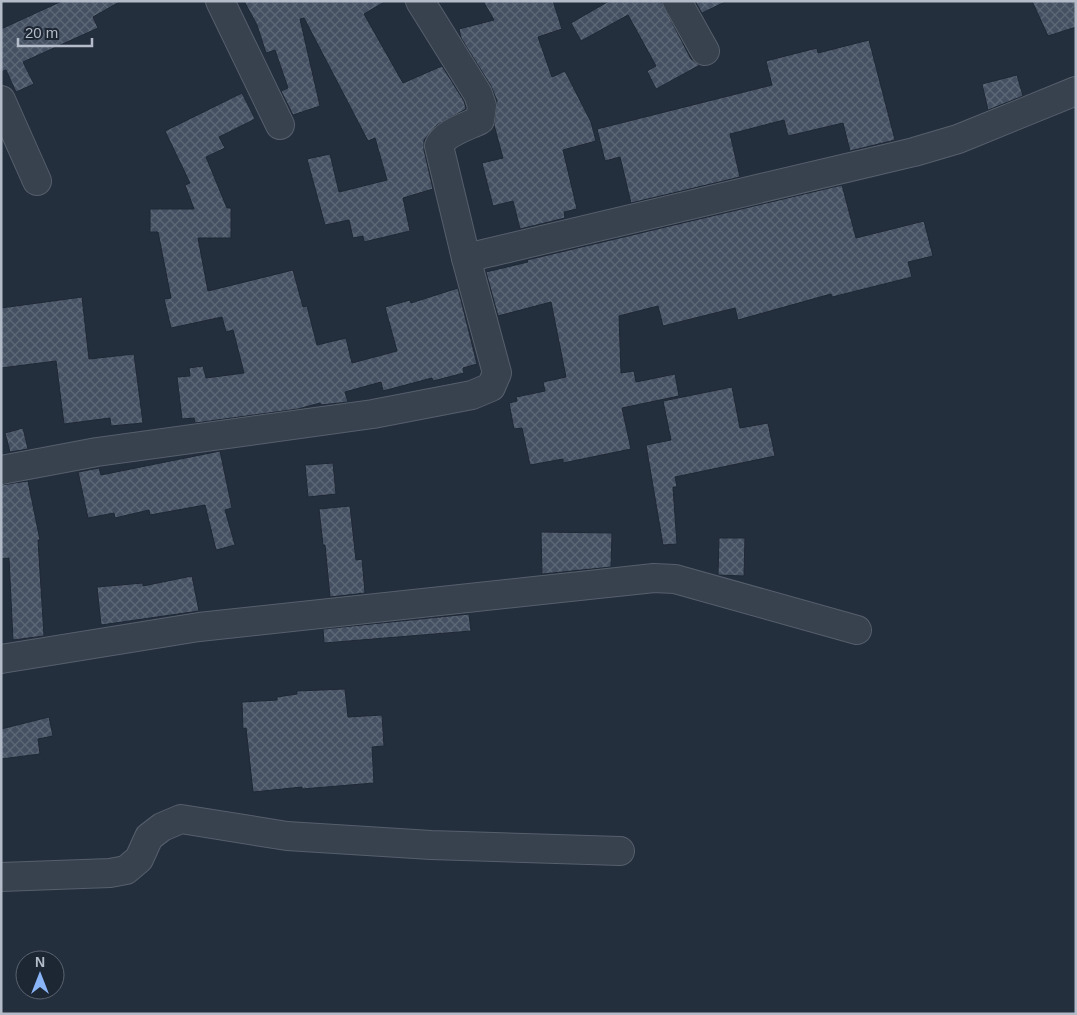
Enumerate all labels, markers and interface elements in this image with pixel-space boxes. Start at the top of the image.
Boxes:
scale bar [18,15,91,47]
text: 20 m [25,24,58,41]
north arrow [15,950,65,1000]
text: N [35,954,45,970]

